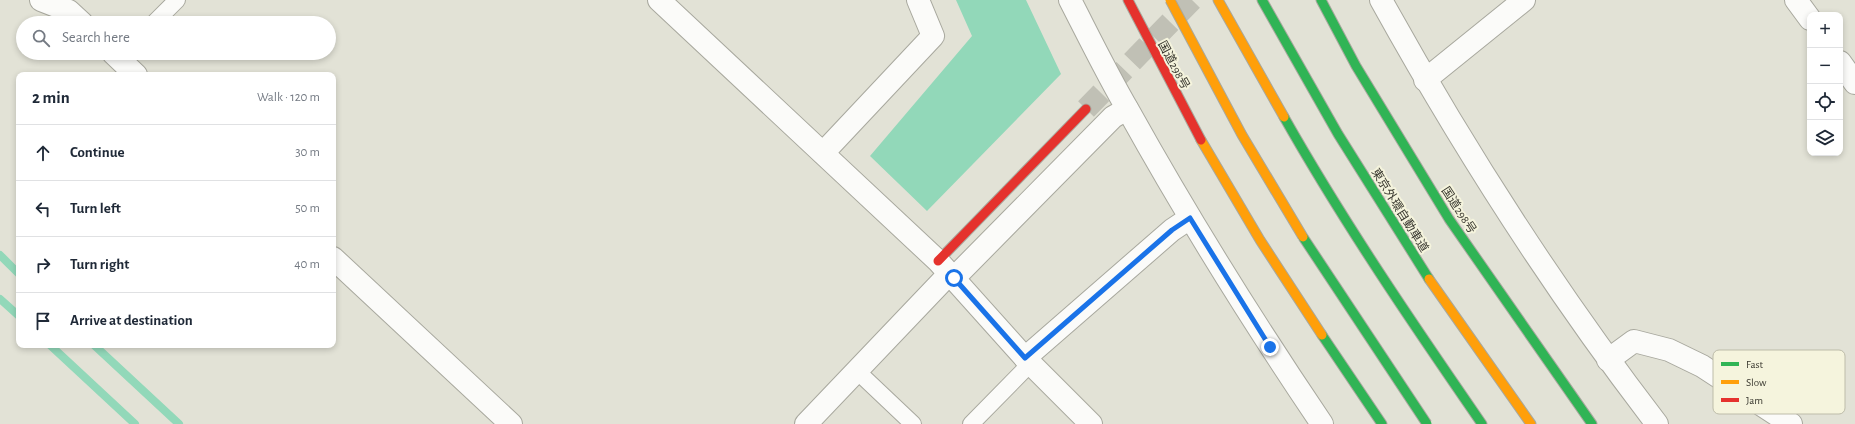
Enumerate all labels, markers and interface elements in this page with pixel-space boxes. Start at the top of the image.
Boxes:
map controls [1807,12,1843,156]
button: + [1807,12,1843,48]
search box [16,16,336,60]
icon: search [30,27,52,49]
text: Search here [62,30,130,45]
street label: 国道298号 [1156,38,1193,91]
button: − [1807,48,1843,84]
button: locate [1807,84,1843,120]
text: 2 min [32,89,70,106]
text: Walk · 120 m [257,91,320,104]
button: layers [1807,120,1843,156]
icon: ahead [32,142,54,164]
text: Continue [70,145,125,160]
text: 30 m [295,146,320,159]
street label: 東京外環自動車道 [1369,166,1431,254]
street label: 国道298号 [1440,184,1479,235]
icon: left [32,198,54,220]
text: Turn left [70,201,121,216]
text: 50 m [295,202,320,215]
icon: right [32,254,54,276]
text: Turn right [70,257,129,272]
text: 40 m [294,258,320,271]
route start [945,269,963,287]
icon: arrive [32,310,54,332]
text: Arrive at destination [70,313,193,328]
route end [1261,338,1279,356]
legend [1713,350,1845,414]
text: Fast [1746,359,1764,370]
text: Slow [1746,377,1767,388]
text: Jam [1746,395,1763,406]

